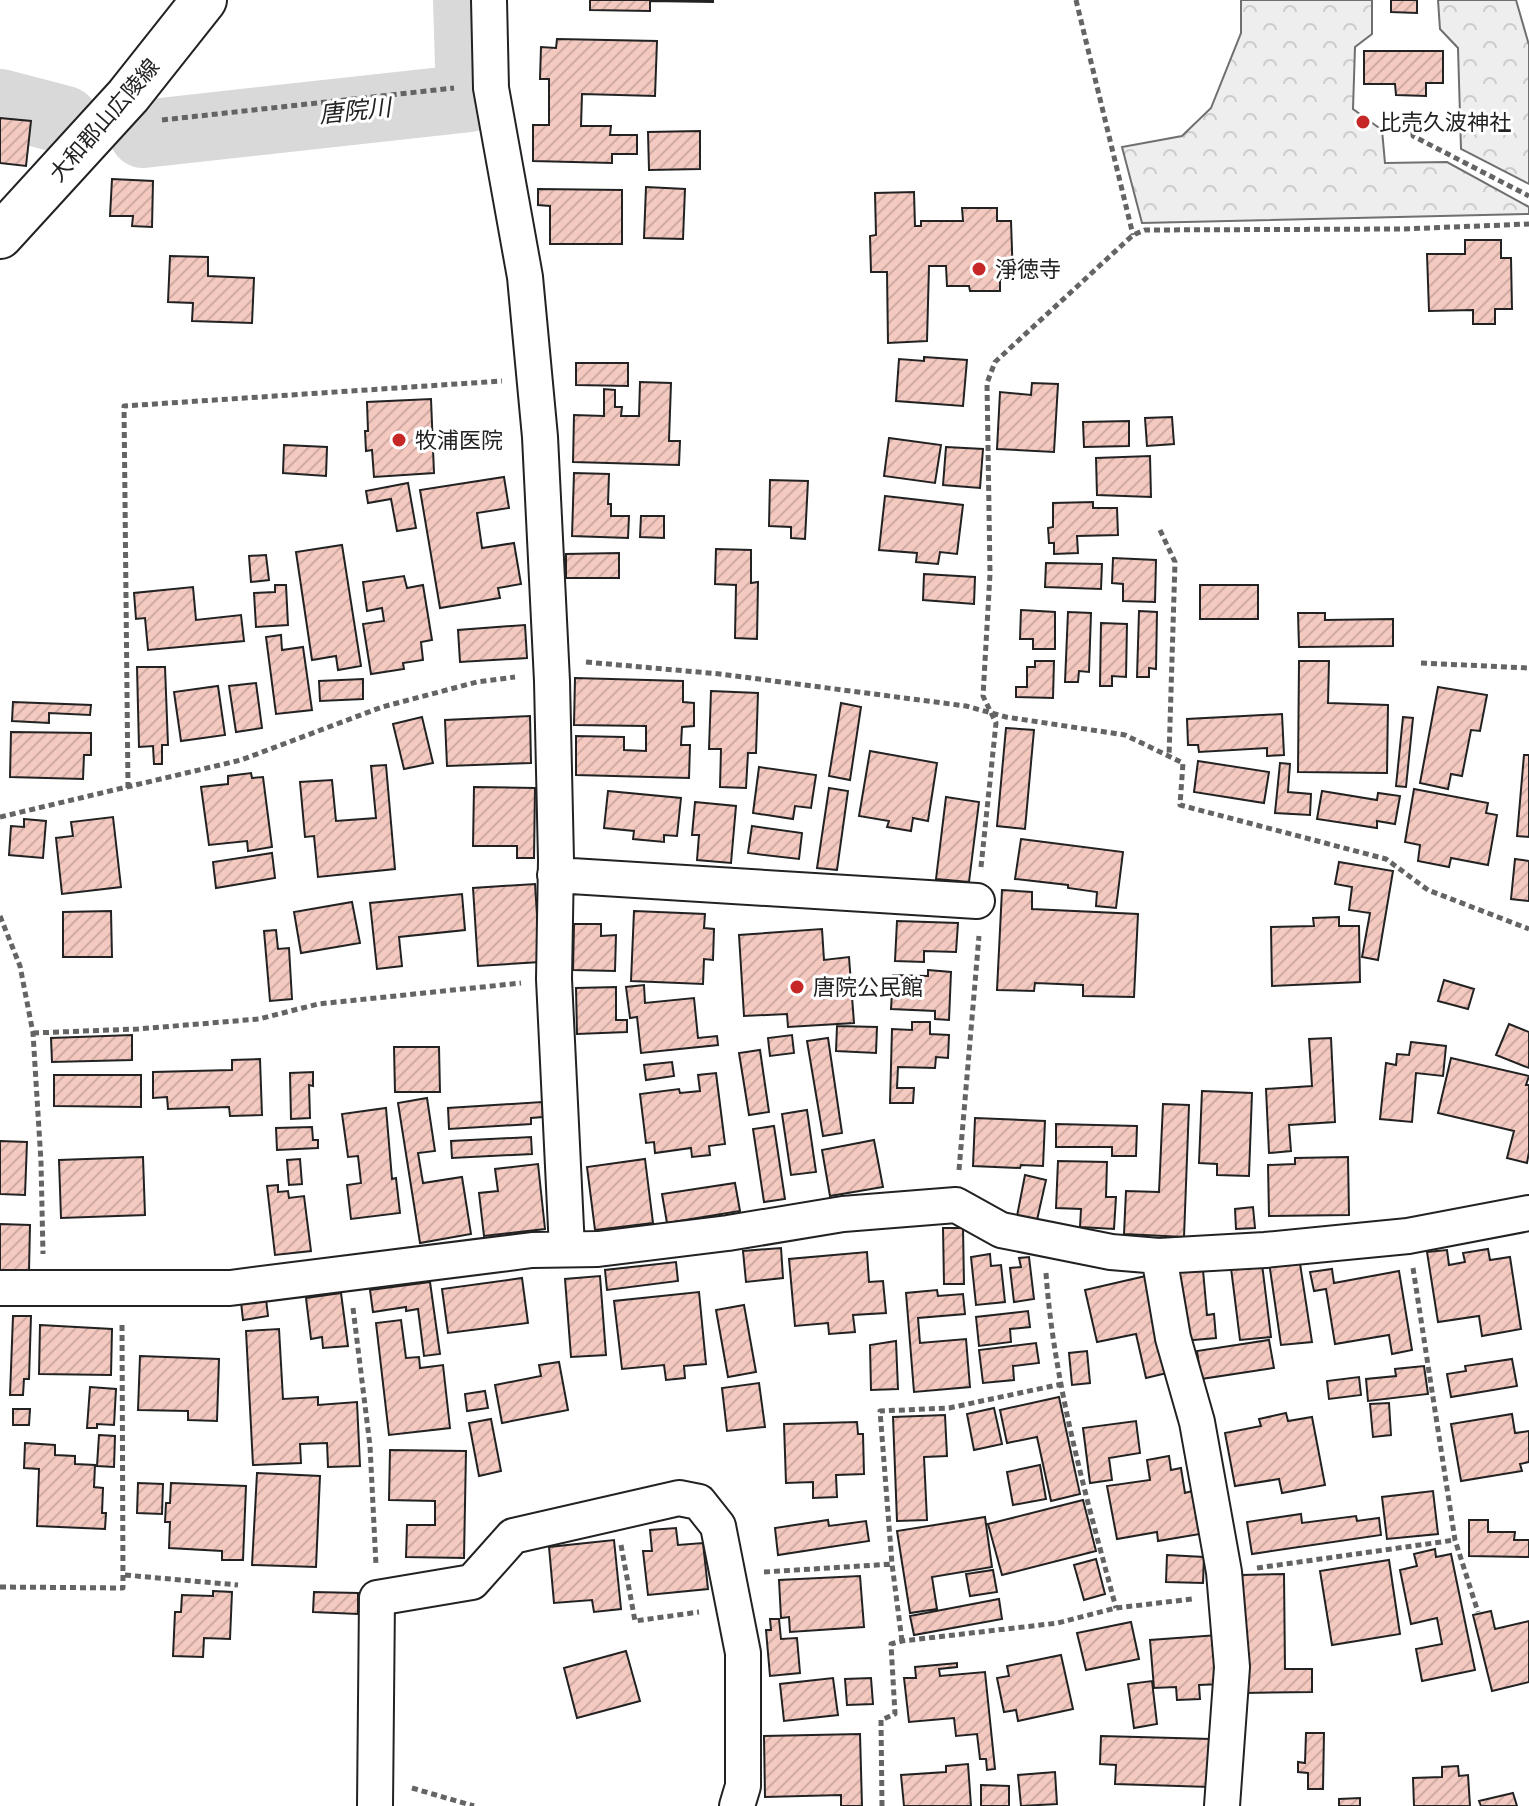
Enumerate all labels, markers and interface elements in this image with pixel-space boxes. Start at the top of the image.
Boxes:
street label: 大和郡山広陵線 [43,53,165,187]
water label: 唐院川 [318,91,395,129]
place label: 比売久波神社 [1379,108,1511,136]
marker: 比売久波神社 [1354,113,1372,131]
place label: 淨徳寺 [995,255,1061,283]
marker: 淨徳寺 [970,260,988,278]
place label: 牧浦医院 [415,426,503,454]
marker: 牧浦医院 [390,431,408,449]
place label: 唐院公民館 [813,973,923,1001]
marker: 唐院公民館 [788,978,806,996]

